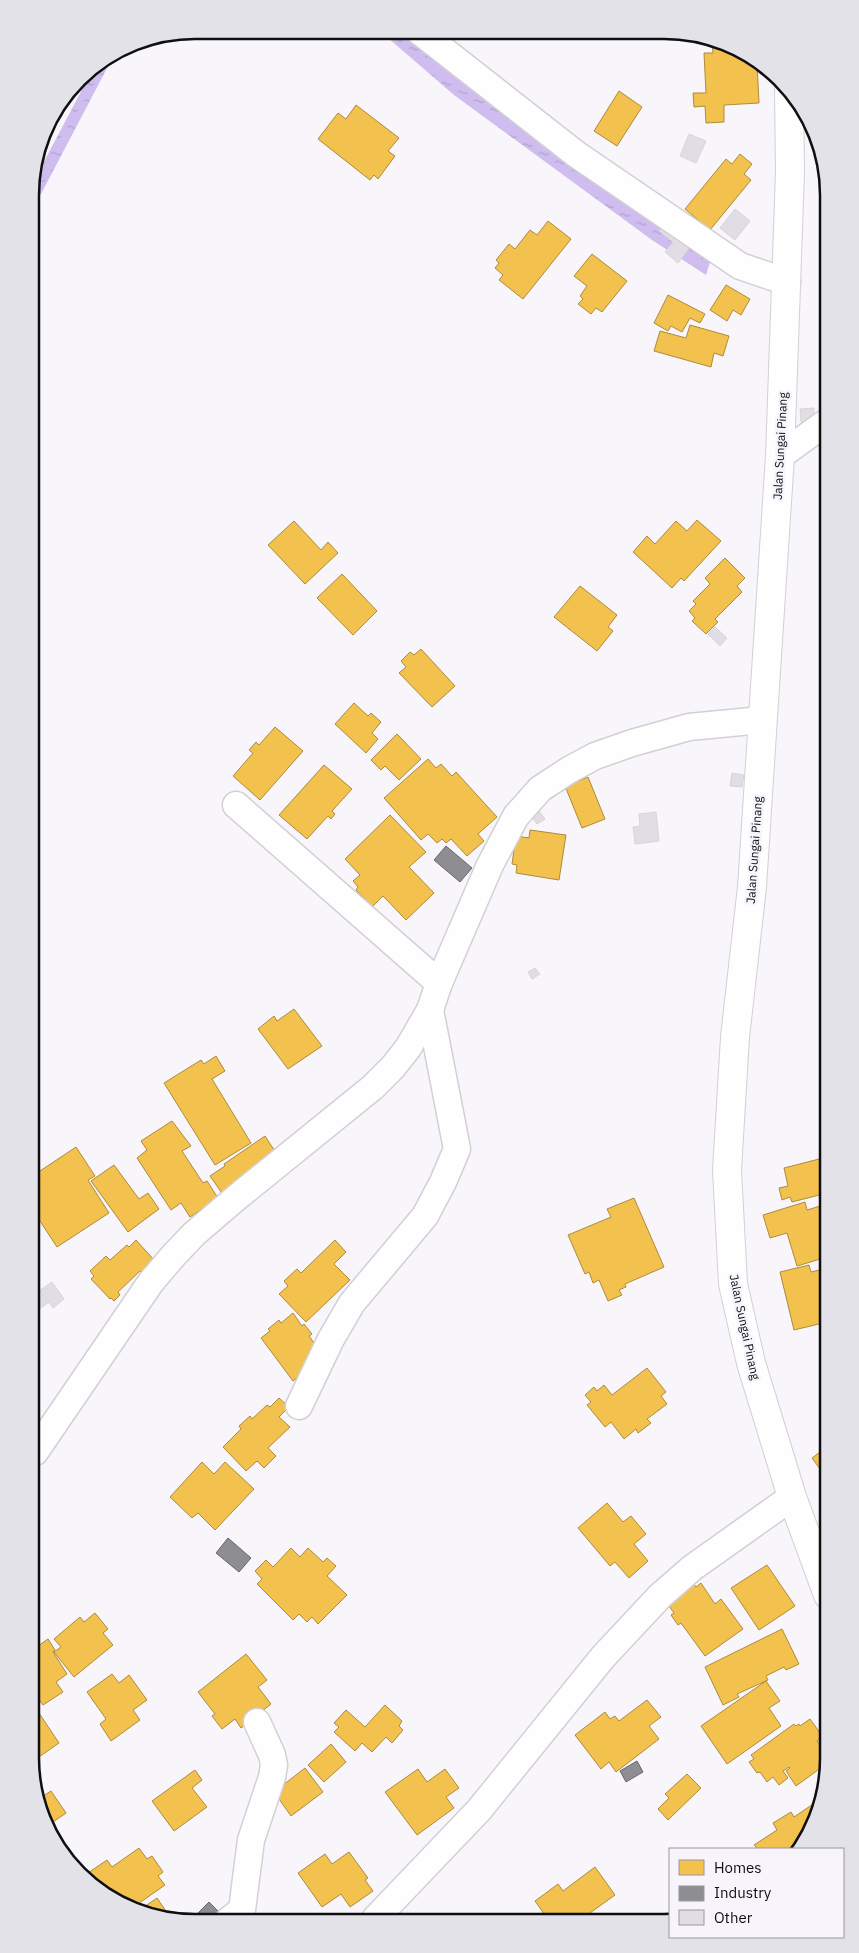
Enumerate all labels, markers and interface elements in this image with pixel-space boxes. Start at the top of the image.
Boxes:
street label: Jalan Sungai Pinang [770,391,790,500]
street label: Jalan Sungai Pinang [743,795,765,904]
street label: Jalan Sungai Pinang [726,1273,764,1382]
legend [669,1848,844,1938]
text: Homes [714,1858,762,1877]
text: Industry [714,1883,772,1902]
text: Other [714,1908,753,1927]

